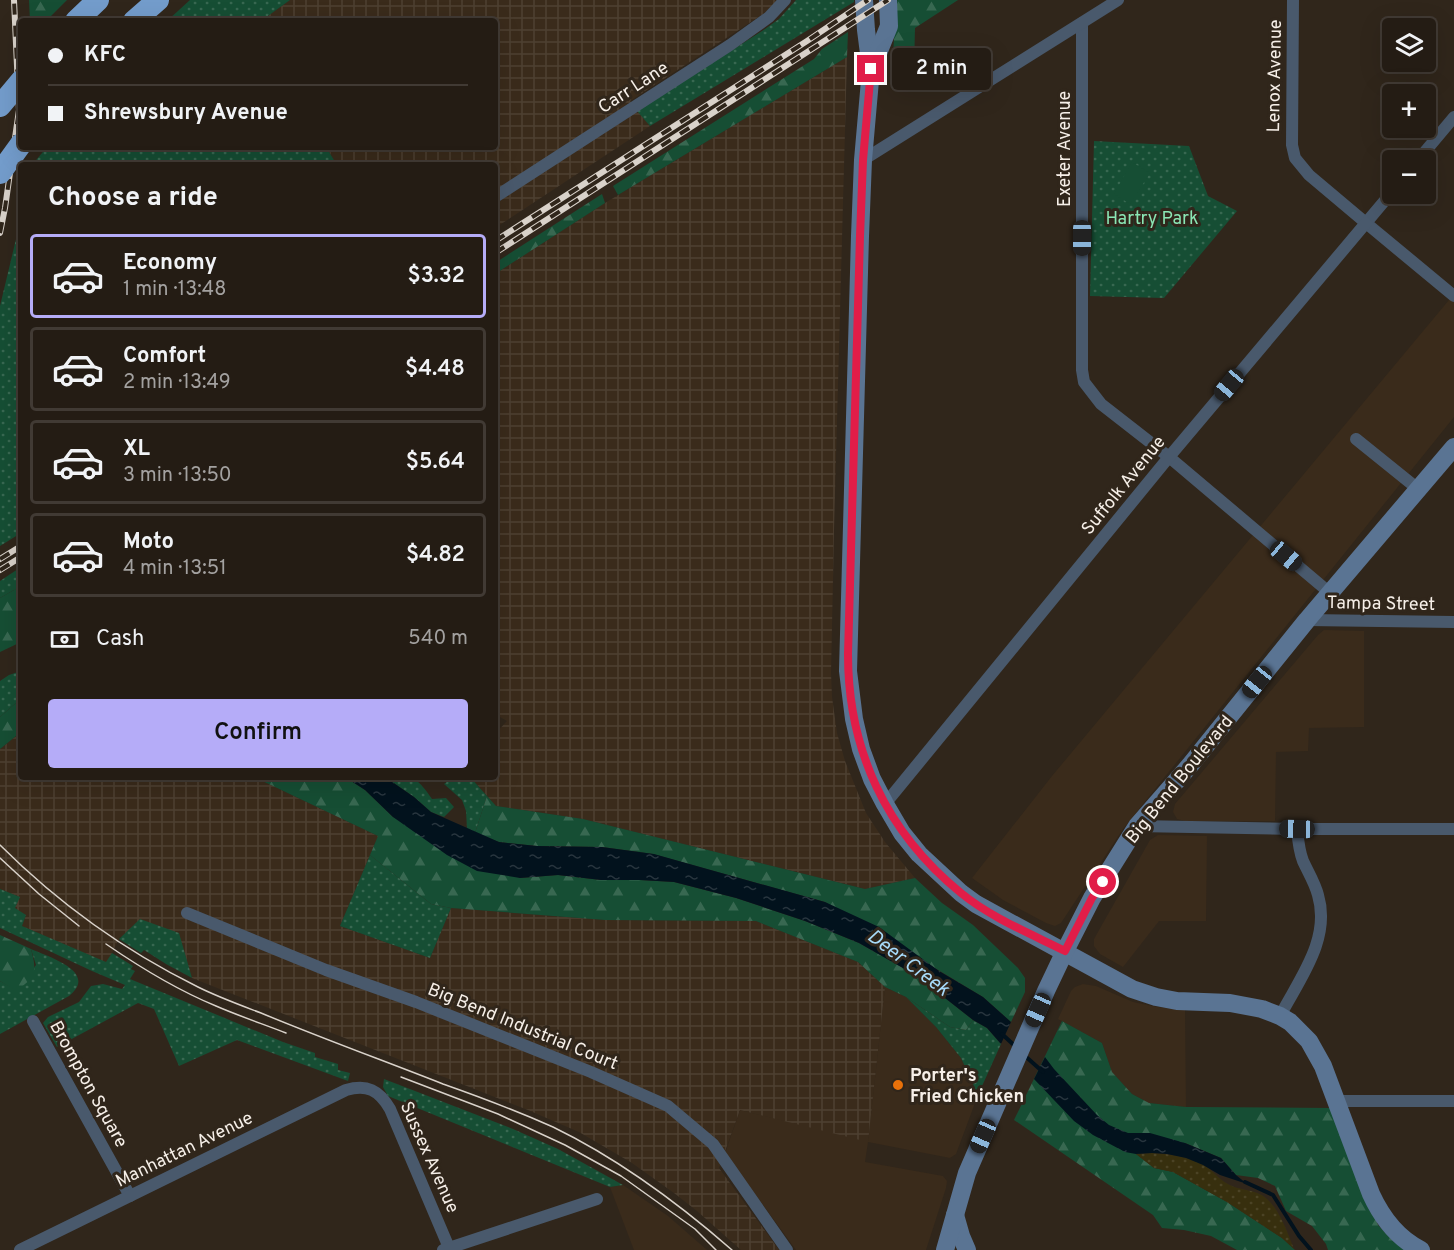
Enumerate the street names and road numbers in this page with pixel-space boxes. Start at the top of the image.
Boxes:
street label: Lenox Avenue [1263,19,1288,133]
street label: Carr Lane [594,57,673,120]
street label: Exeter Avenue [1054,91,1077,207]
street label: Suffolk Avenue [1077,432,1171,540]
street label: Tampa Street [1327,592,1435,617]
street label: Big Bend Boulevard [1121,711,1239,849]
street label: Big Bend Industrial Court [424,979,621,1076]
street label: Brompton Square [43,1017,132,1152]
street label: Sussex Avenue [394,1098,463,1217]
street label: Manhattan Avenue [112,1107,257,1194]

